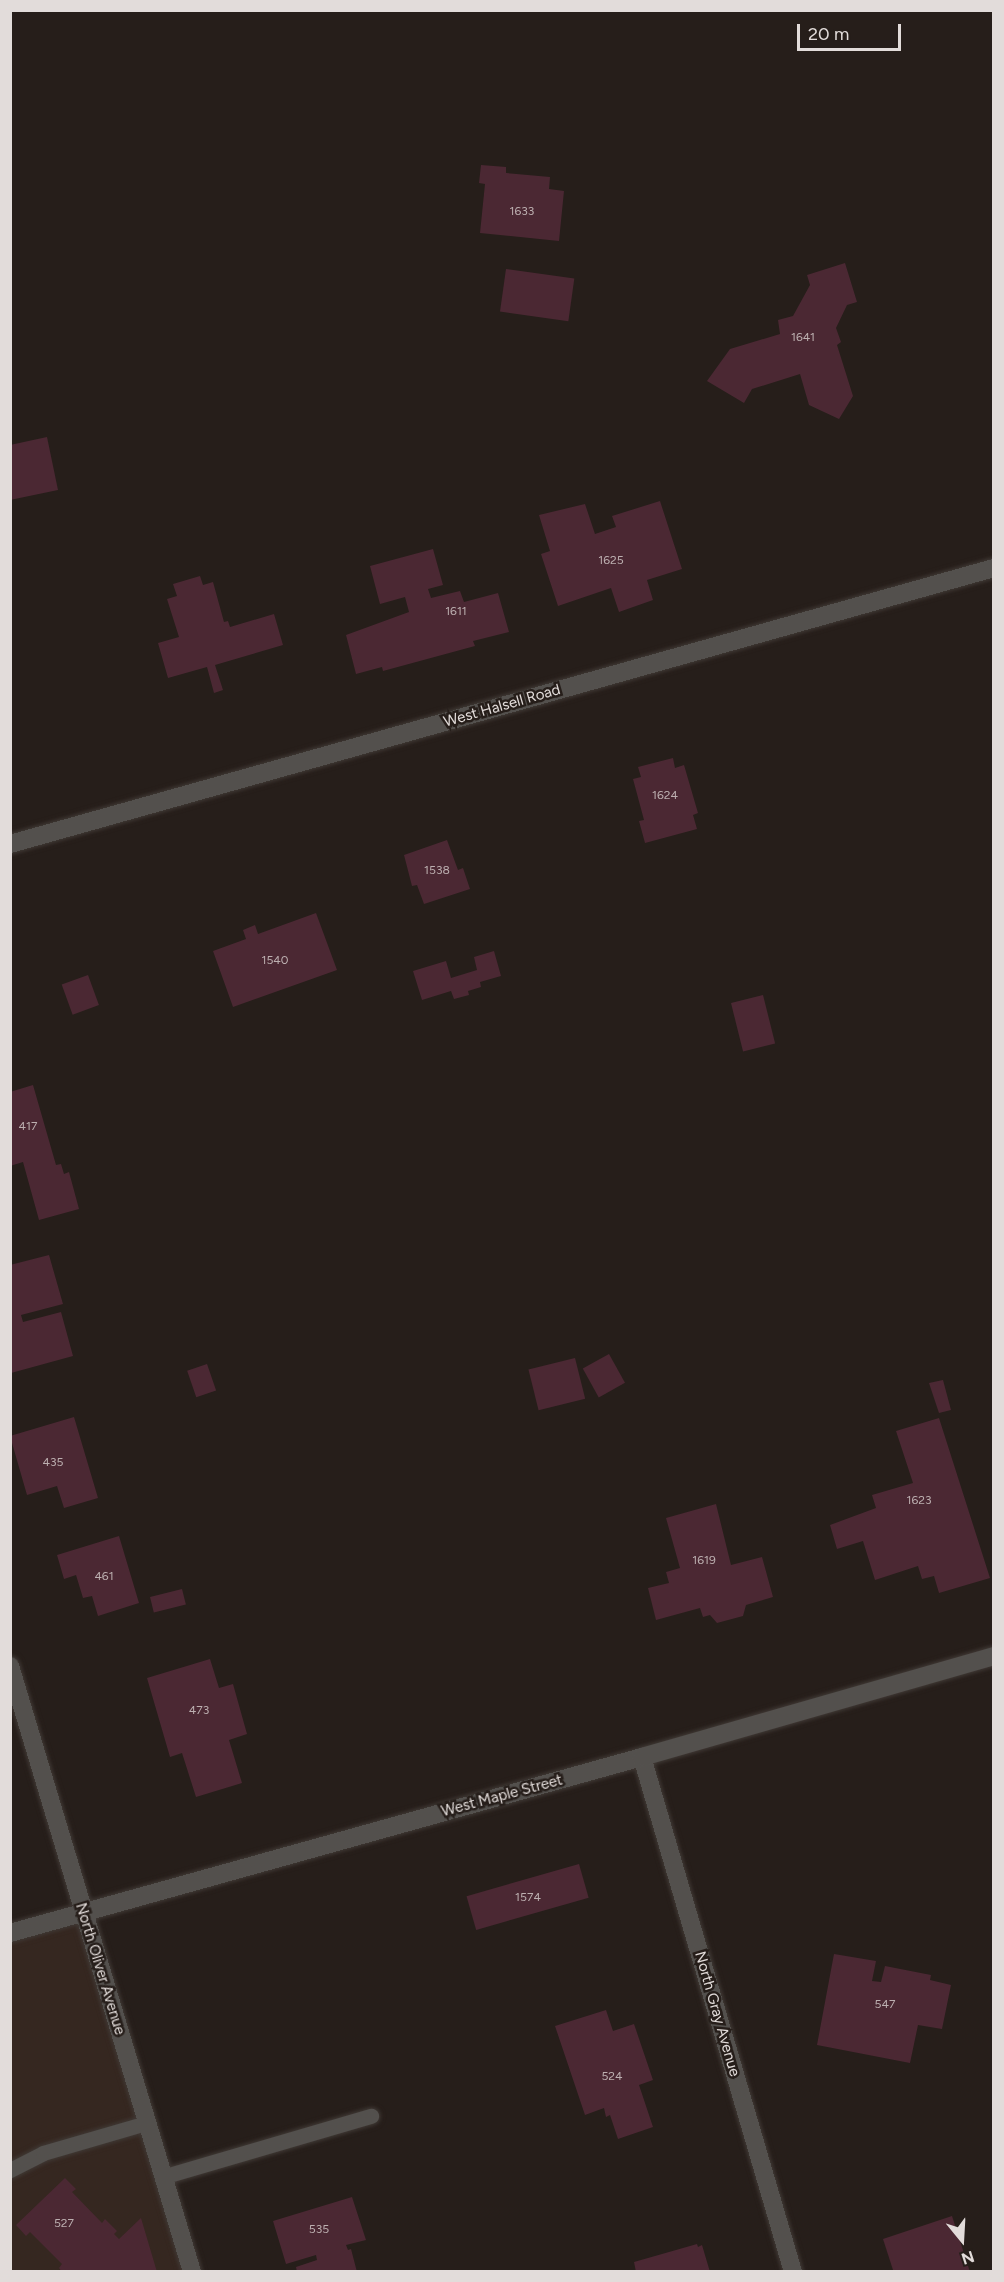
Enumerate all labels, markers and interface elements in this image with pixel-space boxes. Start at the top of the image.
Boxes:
scale bar [800,12,904,50]
text: 20 m [808,23,849,45]
house number: 1633 [510,205,534,219]
house number: 1641 [791,331,815,345]
house number: 1625 [598,554,624,568]
house number: 1611 [445,605,467,619]
street label: West Halsell Road [442,681,562,731]
house number: 1624 [652,789,678,803]
house number: 1538 [424,864,450,878]
house number: 1540 [262,954,288,968]
house number: 417 [19,1120,37,1134]
house number: 435 [43,1456,63,1470]
house number: 1623 [907,1494,931,1508]
house number: 1619 [692,1554,716,1568]
house number: 461 [94,1570,114,1584]
house number: 473 [189,1704,209,1718]
street label: West Maple Street [439,1771,565,1821]
house number: 1574 [515,1891,541,1905]
street label: North Oliver Avenue [71,1901,129,2037]
street label: North Gray Avenue [691,1949,743,2079]
house number: 547 [875,1998,895,2012]
house number: 524 [601,2070,623,2084]
north arrow [932,2210,992,2270]
house number: 527 [54,2217,74,2231]
house number: 535 [309,2223,329,2237]
text: N [959,2247,977,2269]

